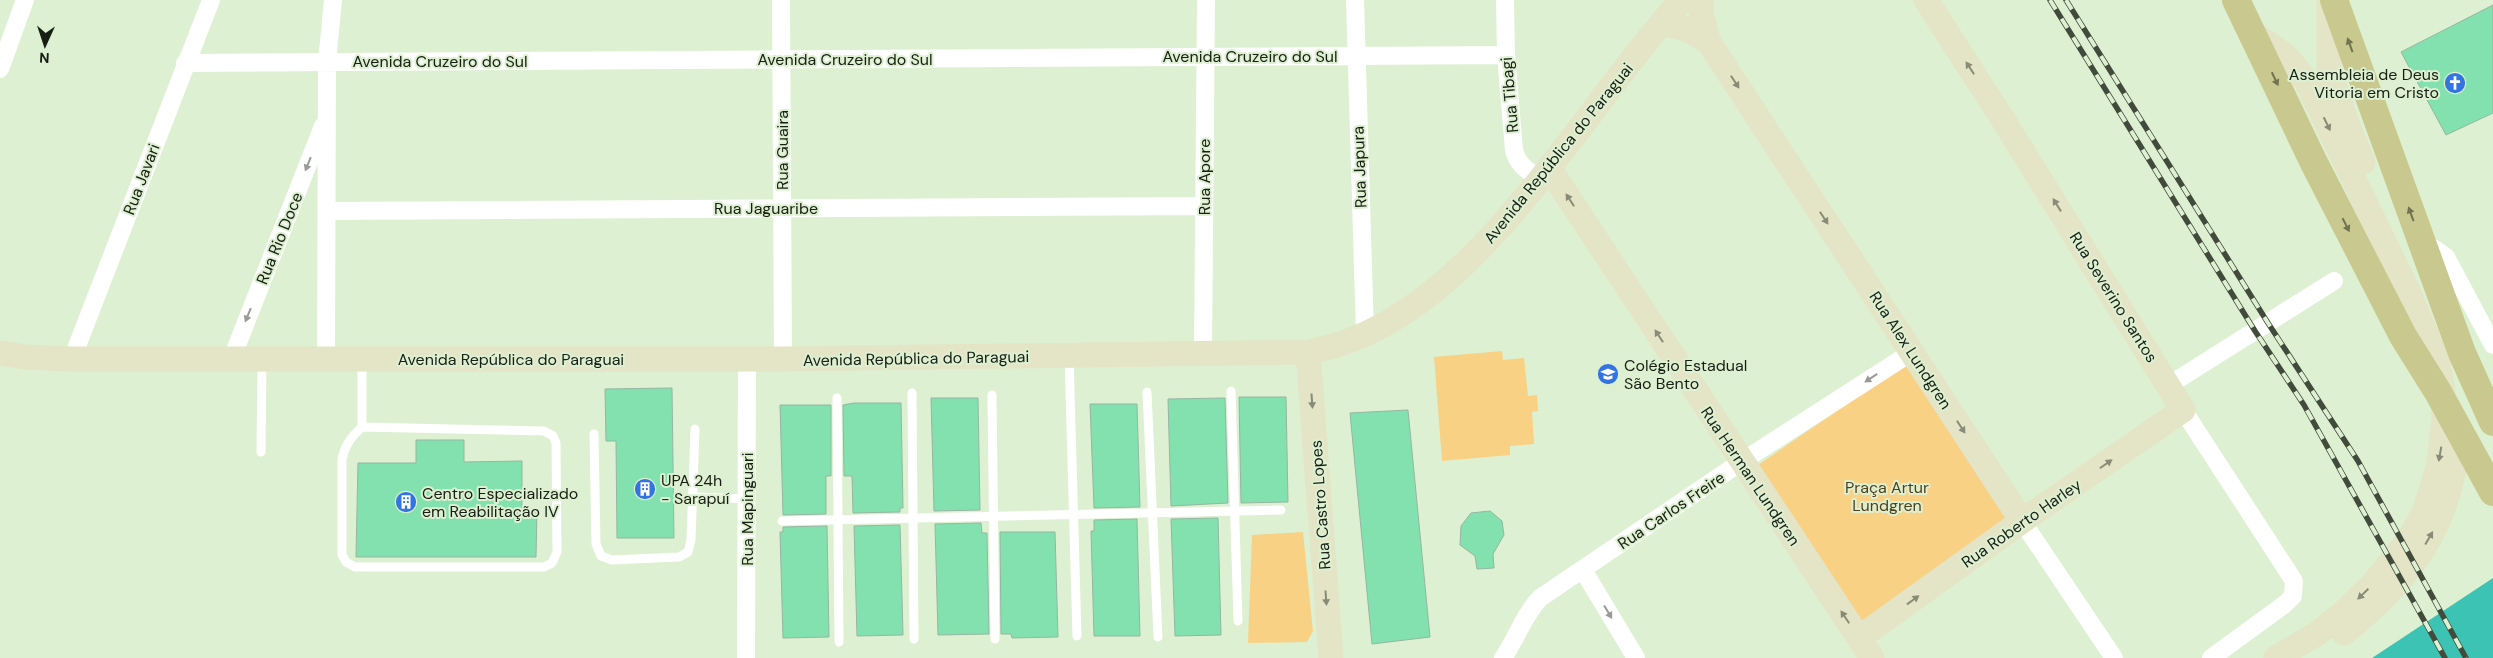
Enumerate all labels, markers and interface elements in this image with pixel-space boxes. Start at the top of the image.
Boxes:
north arrow [20,20,70,70]
one-way arrow [2346,37,2354,52]
street label: Avenida Cruzeiro do Sul [1163,46,1337,67]
text: N [39,49,50,67]
street label: Avenida Cruzeiro do Sul [758,49,932,70]
street label: Avenida Cruzeiro do Sul [353,51,527,72]
street label: Rua Tibagi [1496,56,1523,134]
street label: Avenida República do Paraguai [1479,59,1638,248]
one-way arrow [1965,61,1975,75]
place label: Assembleia de Deus Vitoria em Cristo [2289,64,2439,103]
church icon: Assembleia de Deus Vitoria em Cristo [2443,71,2467,95]
one-way arrow [2271,72,2279,86]
one-way arrow [1730,75,1740,89]
street label: Rua Guaira [772,110,793,190]
one-way arrow [2323,117,2331,131]
street label: Rua Japura [1348,126,1371,208]
street label: Rua Apore [1194,139,1215,215]
street label: Rua Javari [118,141,165,218]
one-way arrow [304,157,312,172]
street label: Rua Rio Doce [251,189,307,287]
one-way arrow [1566,193,1575,207]
street label: Rua Jaguaribe [714,198,818,219]
one-way arrow [2052,199,2061,212]
one-way arrow [2406,206,2414,221]
one-way arrow [1819,211,1829,225]
one-way arrow [2342,218,2350,233]
street label: Rua Severino Santos [2065,228,2162,367]
street label: Rua Alex Lundgren [1865,287,1957,413]
one-way arrow [244,308,252,323]
one-way arrow [1654,329,1664,343]
street label: Avenida República do Paraguai [803,346,1029,371]
street label: Avenida República do Paraguai [398,349,624,370]
place label: Colégio Estadual São Bento [1624,355,1747,394]
school or university icon: Colégio Estadual São Bento [1596,362,1620,386]
one-way arrow [1864,374,1878,383]
one-way arrow [1308,393,1316,409]
street label: Rua Herman Lundgren [1696,403,1805,550]
one-way arrow [1956,420,1966,434]
street label: Rua Castro Lopes [1305,439,1336,570]
one-way arrow [2436,446,2444,462]
street label: Rua Mapinguari [737,452,758,566]
one-way arrow [2099,459,2113,469]
street label: Rua Carlos Freire [1614,467,1729,554]
place label: UPA 24h - Sarapuí [661,470,730,509]
street label: Rua Roberto Harley [1957,474,2085,573]
building icon: UPA 24h - Sarapuí [633,477,657,501]
park label: Praça Artur Lundgren [1845,477,1929,516]
place label: Centro Especializado em Reabilitação IV [422,483,578,522]
building icon: Centro Especializado em Reabilitação IV [394,490,418,514]
one-way arrow [2425,530,2433,545]
one-way arrow [2358,588,2370,600]
one-way arrow [1323,590,1331,606]
one-way arrow [1906,594,1919,605]
one-way arrow [1604,605,1613,618]
one-way arrow [1841,611,1850,624]

